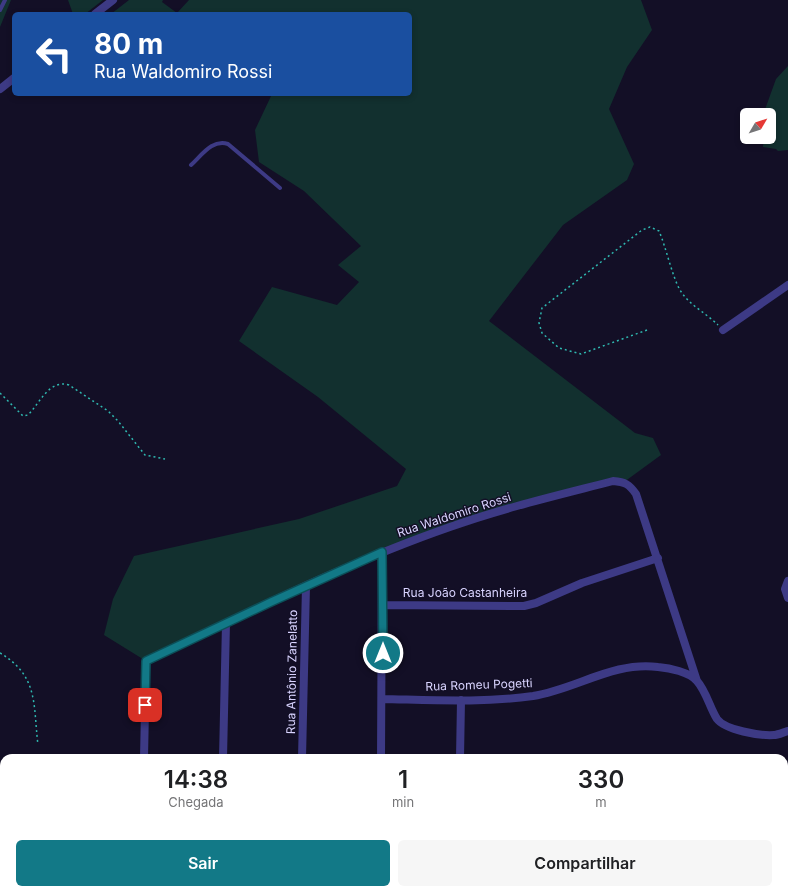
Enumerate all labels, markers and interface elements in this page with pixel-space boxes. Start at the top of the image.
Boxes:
text: 80 m [94,27,163,61]
icon: left [28,28,80,80]
text: Rua Waldomiro Rossi [94,61,272,82]
north arrow [740,108,776,144]
map controls [740,108,776,144]
street label: Rua Waldomiro Rossi [395,489,513,540]
street label: Rua João Castanheira [403,585,527,600]
street label: Rua Antônio Zanelatto [283,610,300,734]
position arrow [362,632,404,674]
street label: Rua Romeu Pogetti [425,675,533,694]
pin [128,688,162,722]
icon: arrive [134,694,156,716]
text: 14:38 [164,765,228,794]
text: 1 [398,765,408,794]
text: 330 [578,765,624,794]
text: Chegada [168,794,224,810]
text: min [392,794,414,810]
text: m [595,794,607,810]
button: Sair [16,840,390,886]
button: Compartilhar [398,840,772,886]

